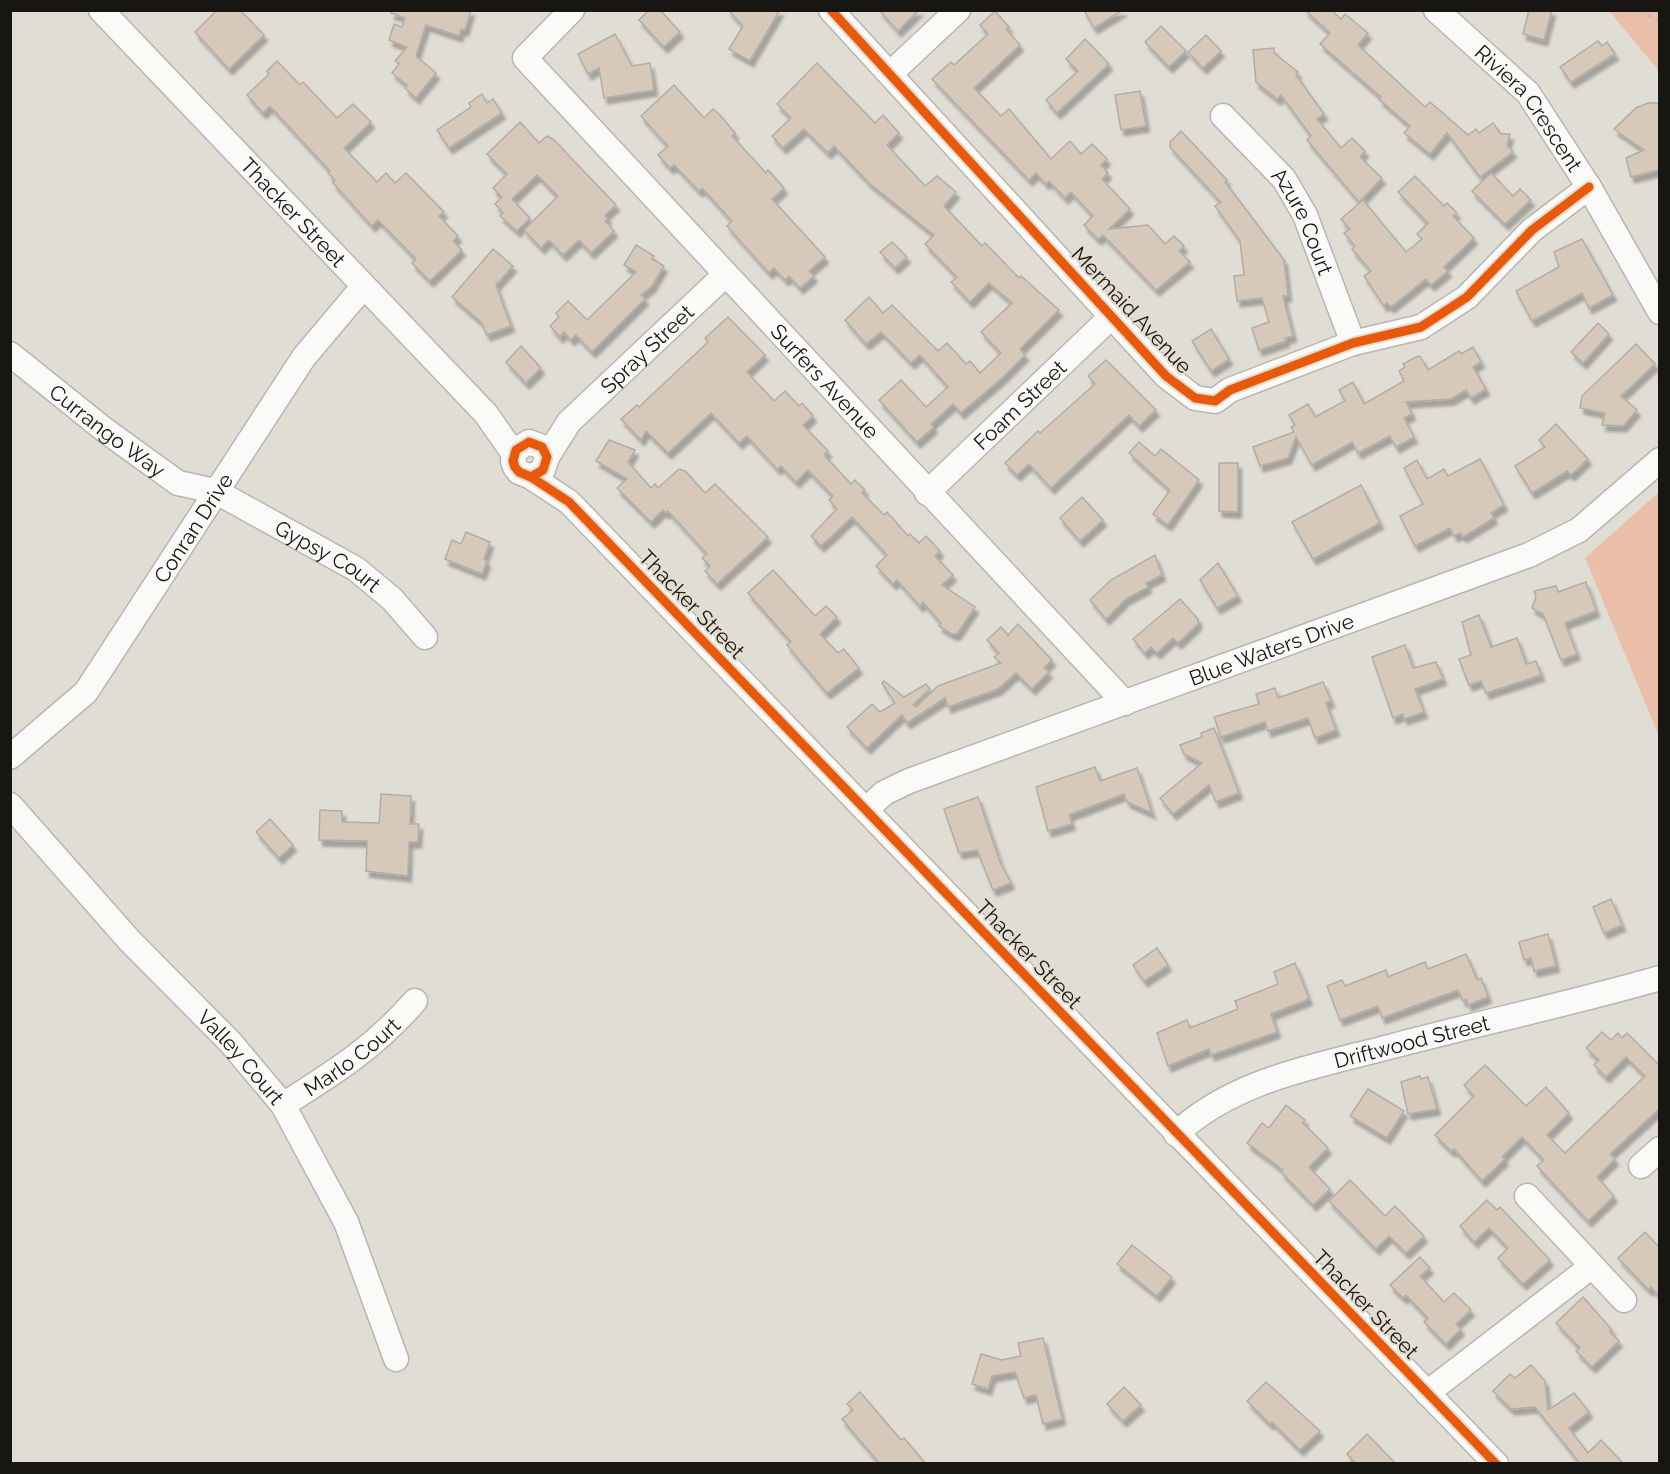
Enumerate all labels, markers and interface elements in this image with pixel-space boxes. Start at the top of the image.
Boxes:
street label: Riviera Crescent [1470,39,1588,176]
street label: Thacker Street [236,152,351,272]
street label: Azure Court [1267,162,1339,278]
street label: Mermaid Avenue [1067,241,1197,379]
street label: Spray Street [595,299,698,399]
street label: Surfers Avenue [766,318,885,443]
street label: Foam Street [968,354,1071,455]
street label: Currango Way [45,378,170,482]
street label: Conran Drive [148,468,238,587]
street label: Gypsy Court [271,514,386,597]
street label: Thacker Street [634,544,750,664]
street label: Blue Waters Drive [1185,608,1357,690]
street label: Thacker Street [971,894,1087,1014]
street label: Valley Court [193,1004,289,1109]
street label: Driftwood Street [1331,1010,1492,1073]
street label: Marlo Court [299,1012,405,1101]
street label: Thacker Street [1308,1244,1424,1364]

